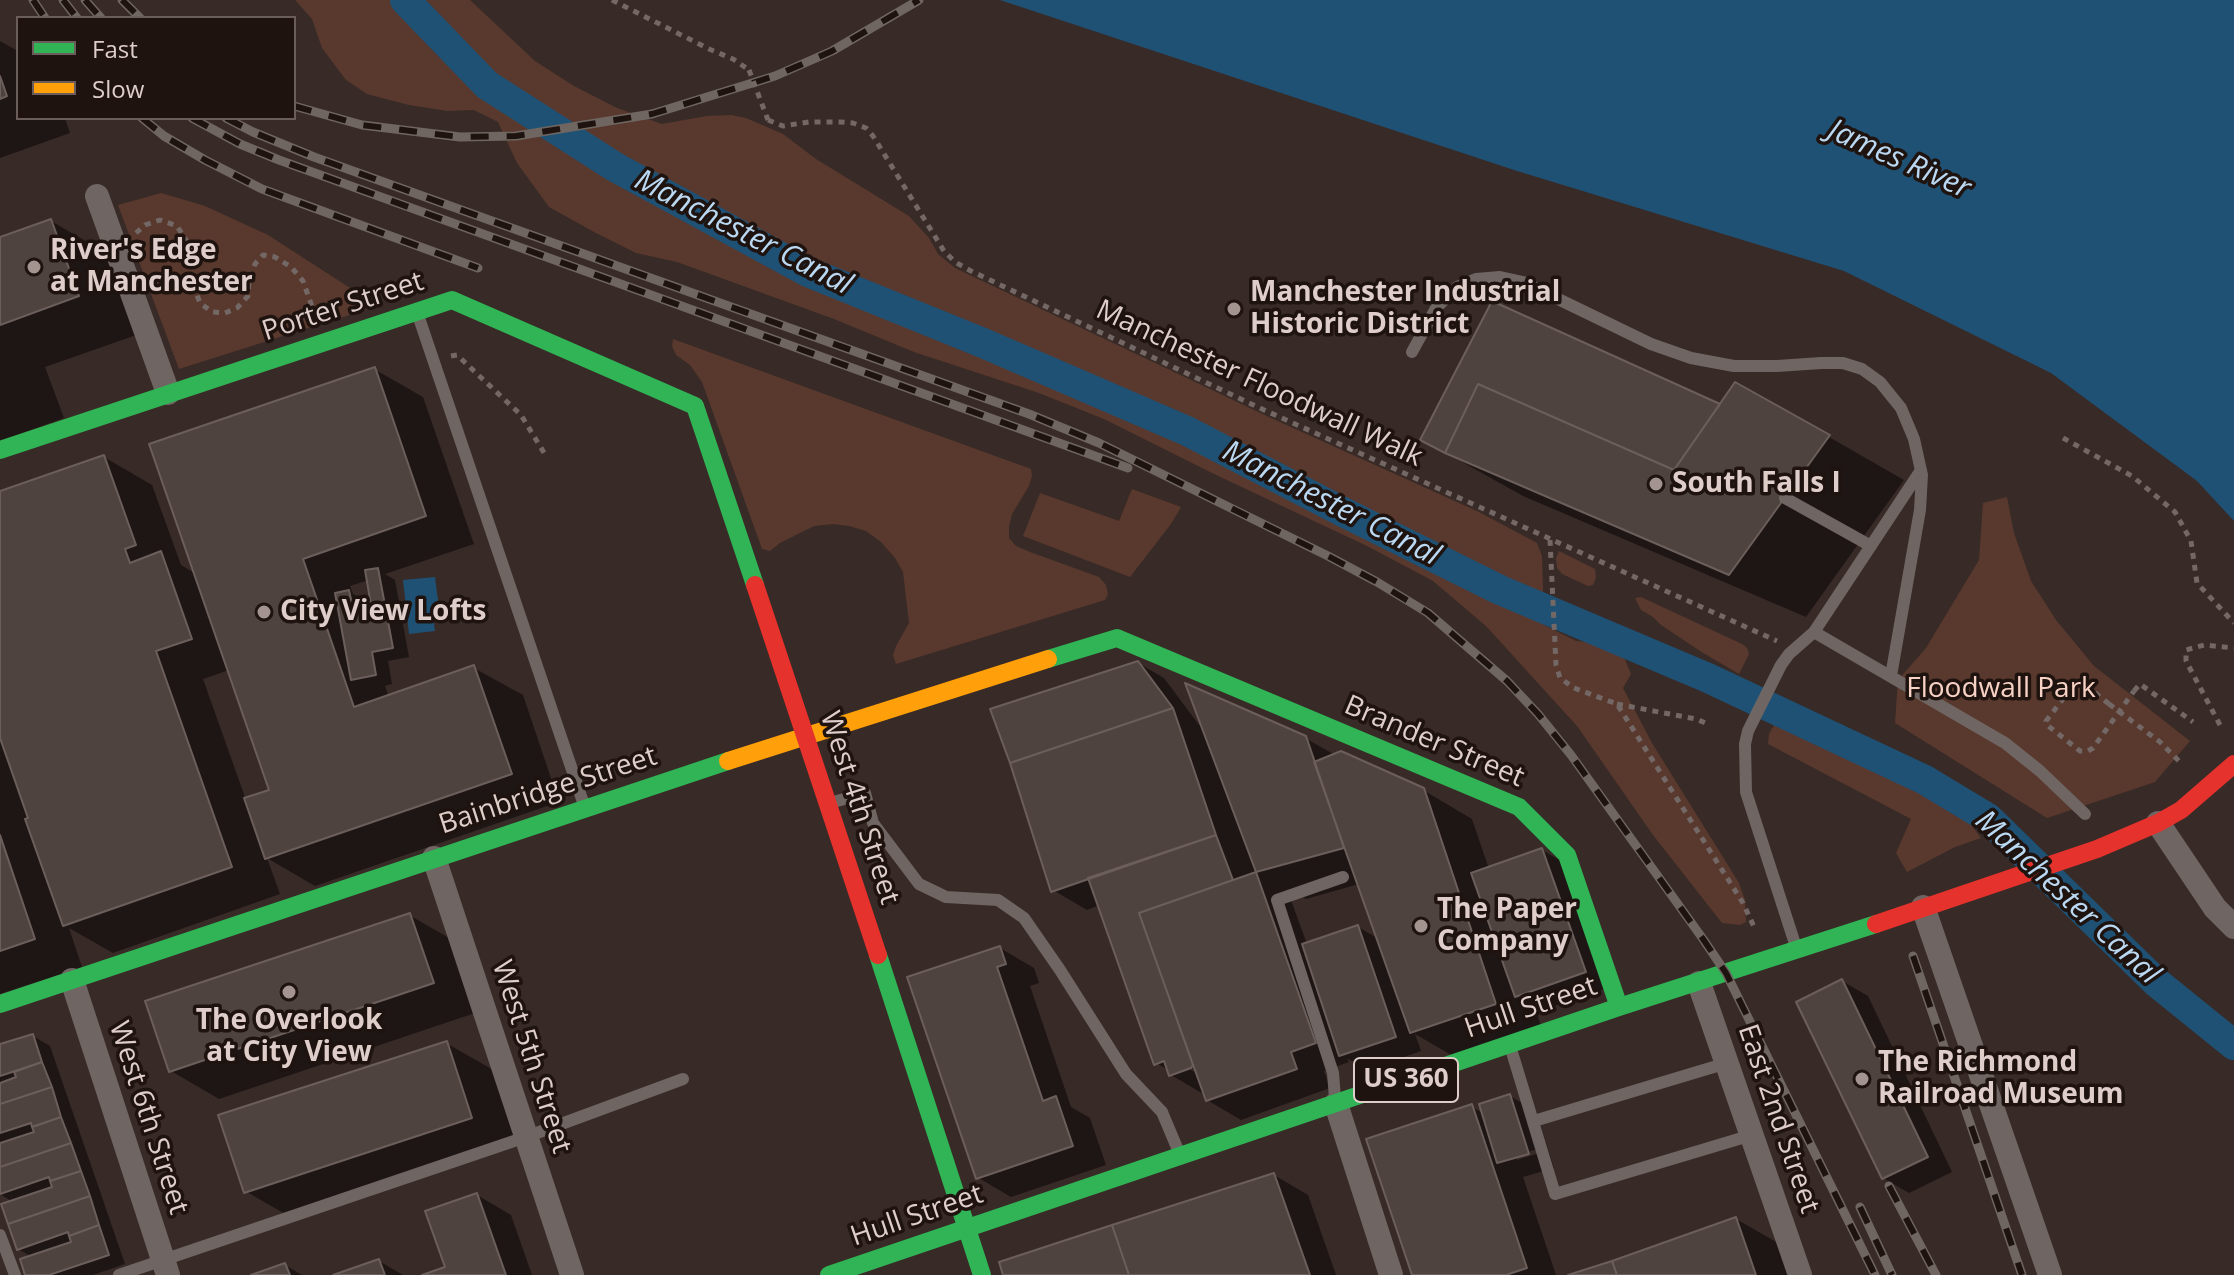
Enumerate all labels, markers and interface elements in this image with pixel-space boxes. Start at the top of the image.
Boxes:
legend [16,16,296,120]
text: Fast [92,32,138,65]
text: Slow [92,72,144,105]
water label: James River [1822,113,1976,207]
water label: Manchester Canal [628,163,858,303]
place label: River's Edge at Manchester [50,234,253,300]
marker: River's Edge at Manchester [25,258,43,276]
street label: Porter Street [258,265,428,349]
place label: Manchester Industrial Historic District [1250,276,1560,342]
street label: Manchester Floodwall Walk [1090,294,1428,474]
marker: Manchester Industrial Historic District [1225,300,1243,318]
water label: Manchester Canal [1216,434,1446,574]
place label: South Falls I [1672,467,1841,501]
marker: South Falls I [1647,475,1665,493]
place label: City View Lofts [280,595,486,629]
marker: City View Lofts [255,603,273,621]
park label: Floodwall Park [1906,672,2096,706]
street label: Brander Street [1339,689,1529,795]
street label: West 4th Street [812,707,906,909]
street label: Bainbridge Street [435,740,661,842]
water label: Manchester Canal [1967,803,2167,993]
place label: The Paper Company [1437,893,1577,959]
marker: The Paper Company [1412,917,1430,935]
street label: West 5th Street [484,956,578,1158]
street label: Hull Street [1461,970,1601,1046]
marker: The Overlook at City View [280,983,298,1001]
place label: The Overlook at City View [196,1004,382,1070]
street label: West 6th Street [101,1017,195,1219]
street label: East 2nd Street [1730,1020,1826,1218]
place label: The Richmond Railroad Museum [1878,1046,2124,1112]
road number: US 360 [1354,1058,1458,1102]
marker: The Richmond Railroad Museum [1853,1070,1871,1088]
street label: Hull Street [847,1178,987,1254]

